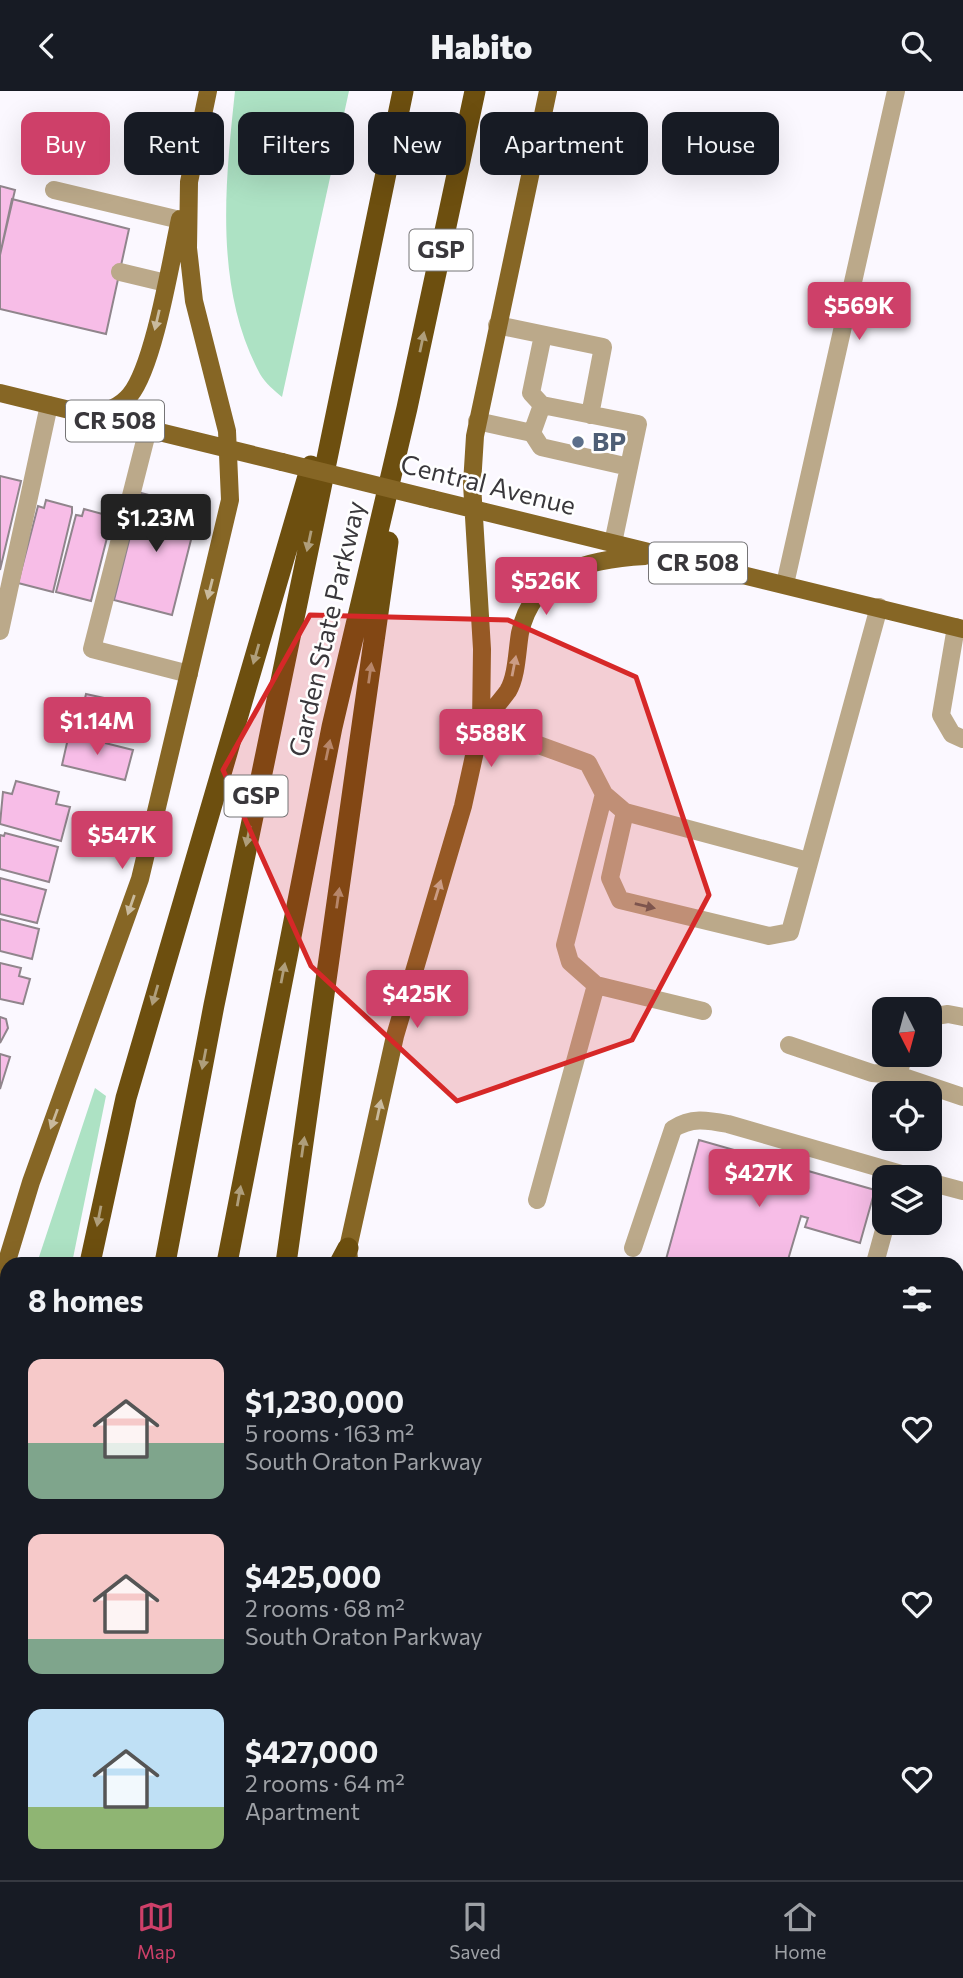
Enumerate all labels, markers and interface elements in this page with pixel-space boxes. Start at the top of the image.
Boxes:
text: Habito [431,26,532,66]
icon: back [28,27,66,65]
icon: search [897,27,935,65]
chip: Buy [21,112,110,175]
chip: Rent [124,112,224,175]
chip: Filters [238,112,354,175]
chip: New [368,112,466,175]
chip: Apartment [480,112,648,175]
chip: House [662,112,779,175]
road number: GSP [410,230,472,271]
pin: $569K [810,282,908,342]
text: $569K [824,291,894,319]
one-way arrow [151,309,162,331]
one-way arrow [416,331,427,353]
road number: CR 508 [66,401,164,442]
place label: BP [592,425,626,456]
marker: BP [570,434,586,450]
street label: Central Avenue [398,447,579,520]
pin: $1.23M [99,495,213,554]
street label: Garden State Parkway [281,498,370,759]
text: $1.23M [117,503,195,531]
one-way arrow [303,530,314,552]
road number: CR 508 [649,543,747,583]
pin: $526K [497,557,595,617]
text: $526K [511,566,581,594]
one-way arrow [204,578,215,600]
one-way arrow [250,643,260,664]
one-way arrow [508,655,519,677]
one-way arrow [365,662,376,684]
pin: $1.14M [40,697,154,757]
text: $1.14M [60,706,134,734]
pin: $588K [442,709,540,769]
text: $588K [455,718,527,746]
one-way arrow [322,739,333,761]
road number: GSP [224,775,288,817]
pin: $547K [73,811,171,871]
text: $547K [88,820,156,848]
one-way arrow [243,825,254,847]
one-way arrow [434,880,444,901]
one-way arrow [333,887,344,909]
one-way arrow [125,894,136,915]
one-way arrow [634,901,656,912]
one-way arrow [277,962,288,984]
pin: $425K [368,971,466,1030]
text: $425K [382,979,452,1007]
one-way arrow [149,985,159,1006]
north arrow [872,997,942,1067]
map controls [872,997,942,1235]
one-way arrow [198,1048,209,1070]
button: locate [872,1081,942,1151]
one-way arrow [374,1099,385,1121]
one-way arrow [49,1108,60,1129]
one-way arrow [297,1136,308,1158]
pin: $427K [710,1149,808,1209]
text: $427K [725,1158,793,1186]
button: layers [872,1165,942,1235]
one-way arrow [234,1185,245,1207]
one-way arrow [93,1205,104,1227]
icon: filters [898,1280,936,1318]
text: 8 homes [28,1281,144,1318]
text: $1,230,000 [245,1382,404,1419]
icon: home [84,1387,168,1471]
icon: heart [898,1410,936,1448]
text: 5 rooms · 163 m² [245,1419,414,1447]
text: South Oraton Parkway [245,1447,482,1475]
text: $425,000 [245,1557,381,1594]
icon: home [84,1562,168,1646]
icon: heart [898,1585,936,1623]
text: 2 rooms · 68 m² [245,1594,405,1622]
text: South Oraton Parkway [245,1622,482,1650]
text: $427,000 [245,1732,378,1769]
icon: home [84,1737,168,1821]
icon: heart [898,1760,936,1798]
text: 2 rooms · 64 m² [245,1769,405,1797]
text: Apartment [245,1797,360,1825]
tab: Map [137,1898,176,1963]
tab: Saved [449,1898,501,1963]
tab: Home [774,1898,826,1963]

